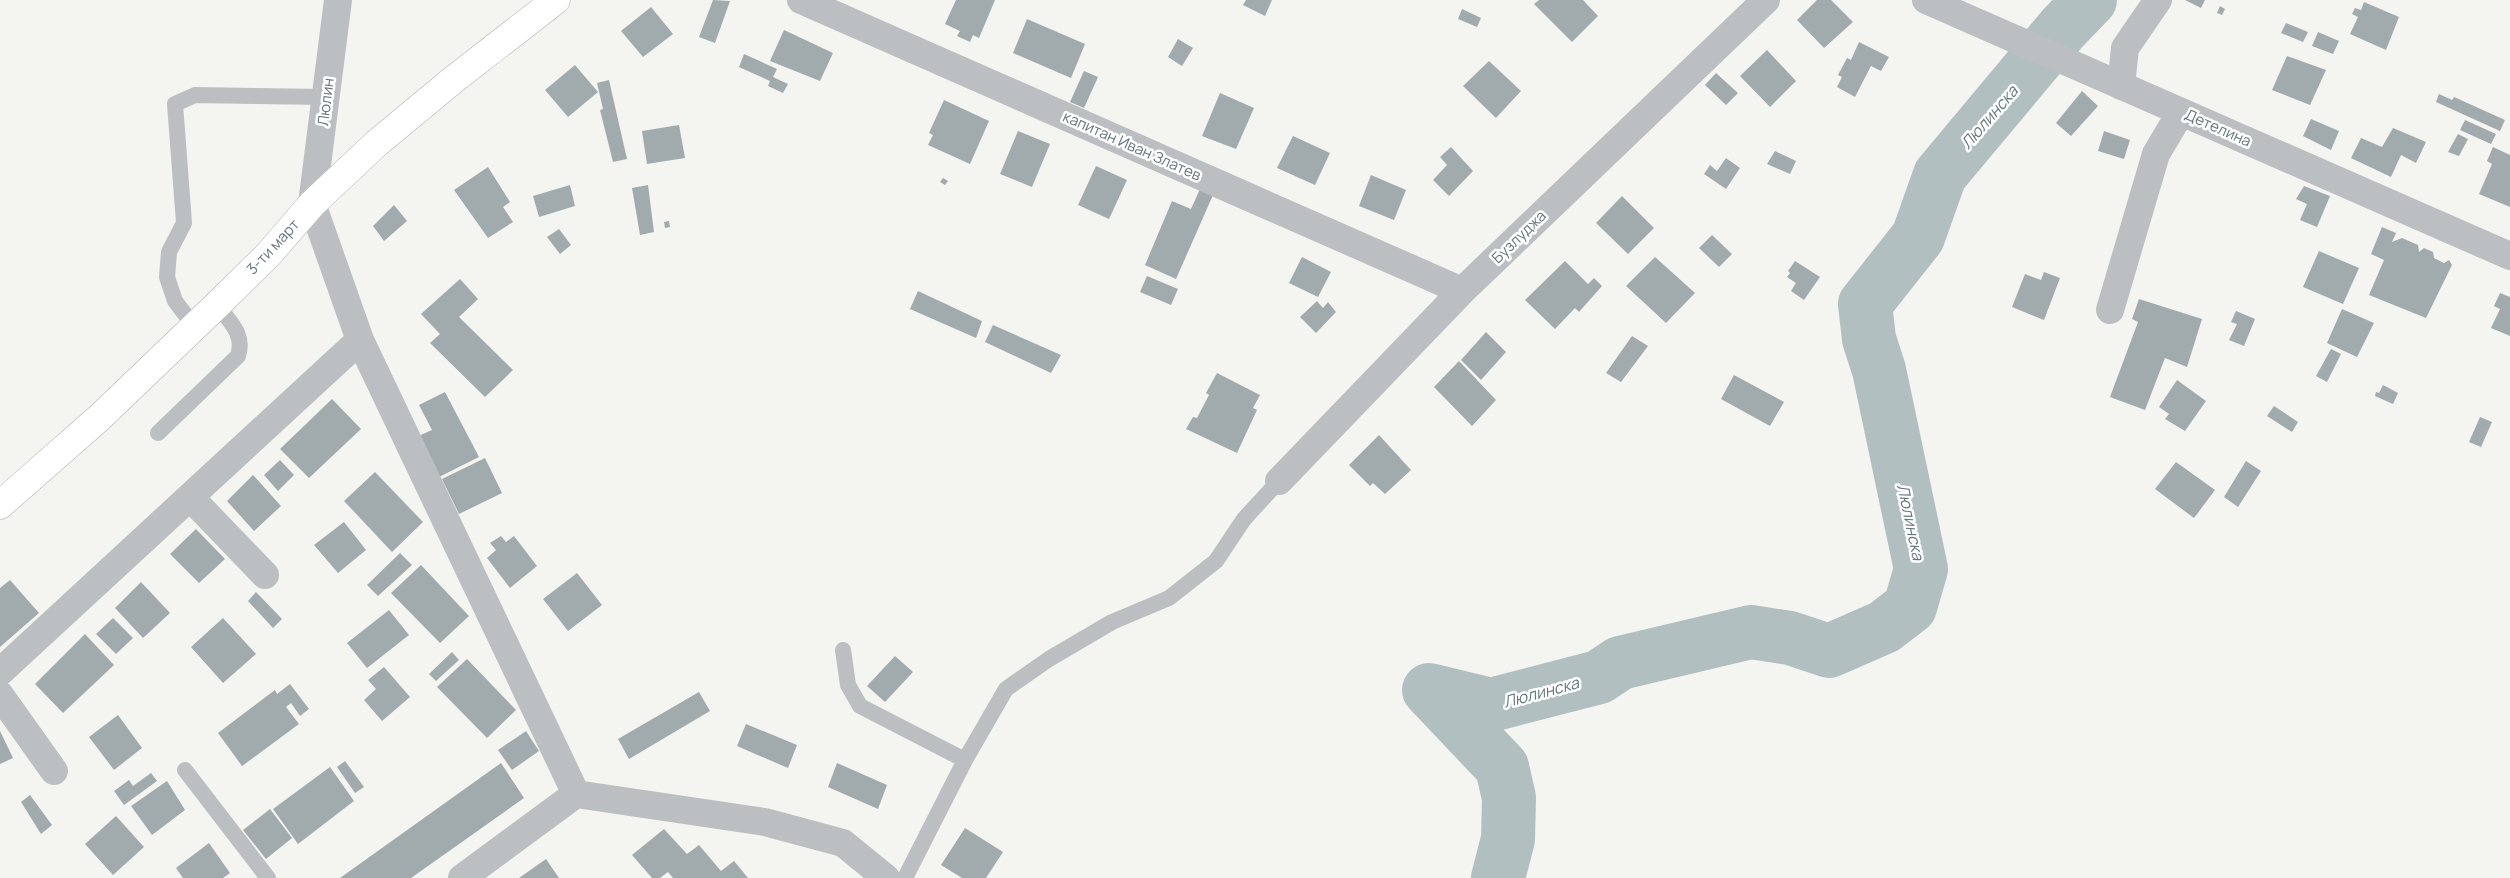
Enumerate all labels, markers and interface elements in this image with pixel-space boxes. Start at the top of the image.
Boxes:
street label: Люлин [312,77,339,127]
water label: Люлинска [1955,80,2023,153]
street label: Детелина [2182,104,2255,151]
street label: капитан Иван Златев [1060,106,1205,185]
street label: Бузлуджа [1487,205,1551,268]
street label: 3-ти март [241,214,304,279]
water label: Люлинска [1892,482,1930,563]
water label: Люлинска [1501,671,1582,713]

